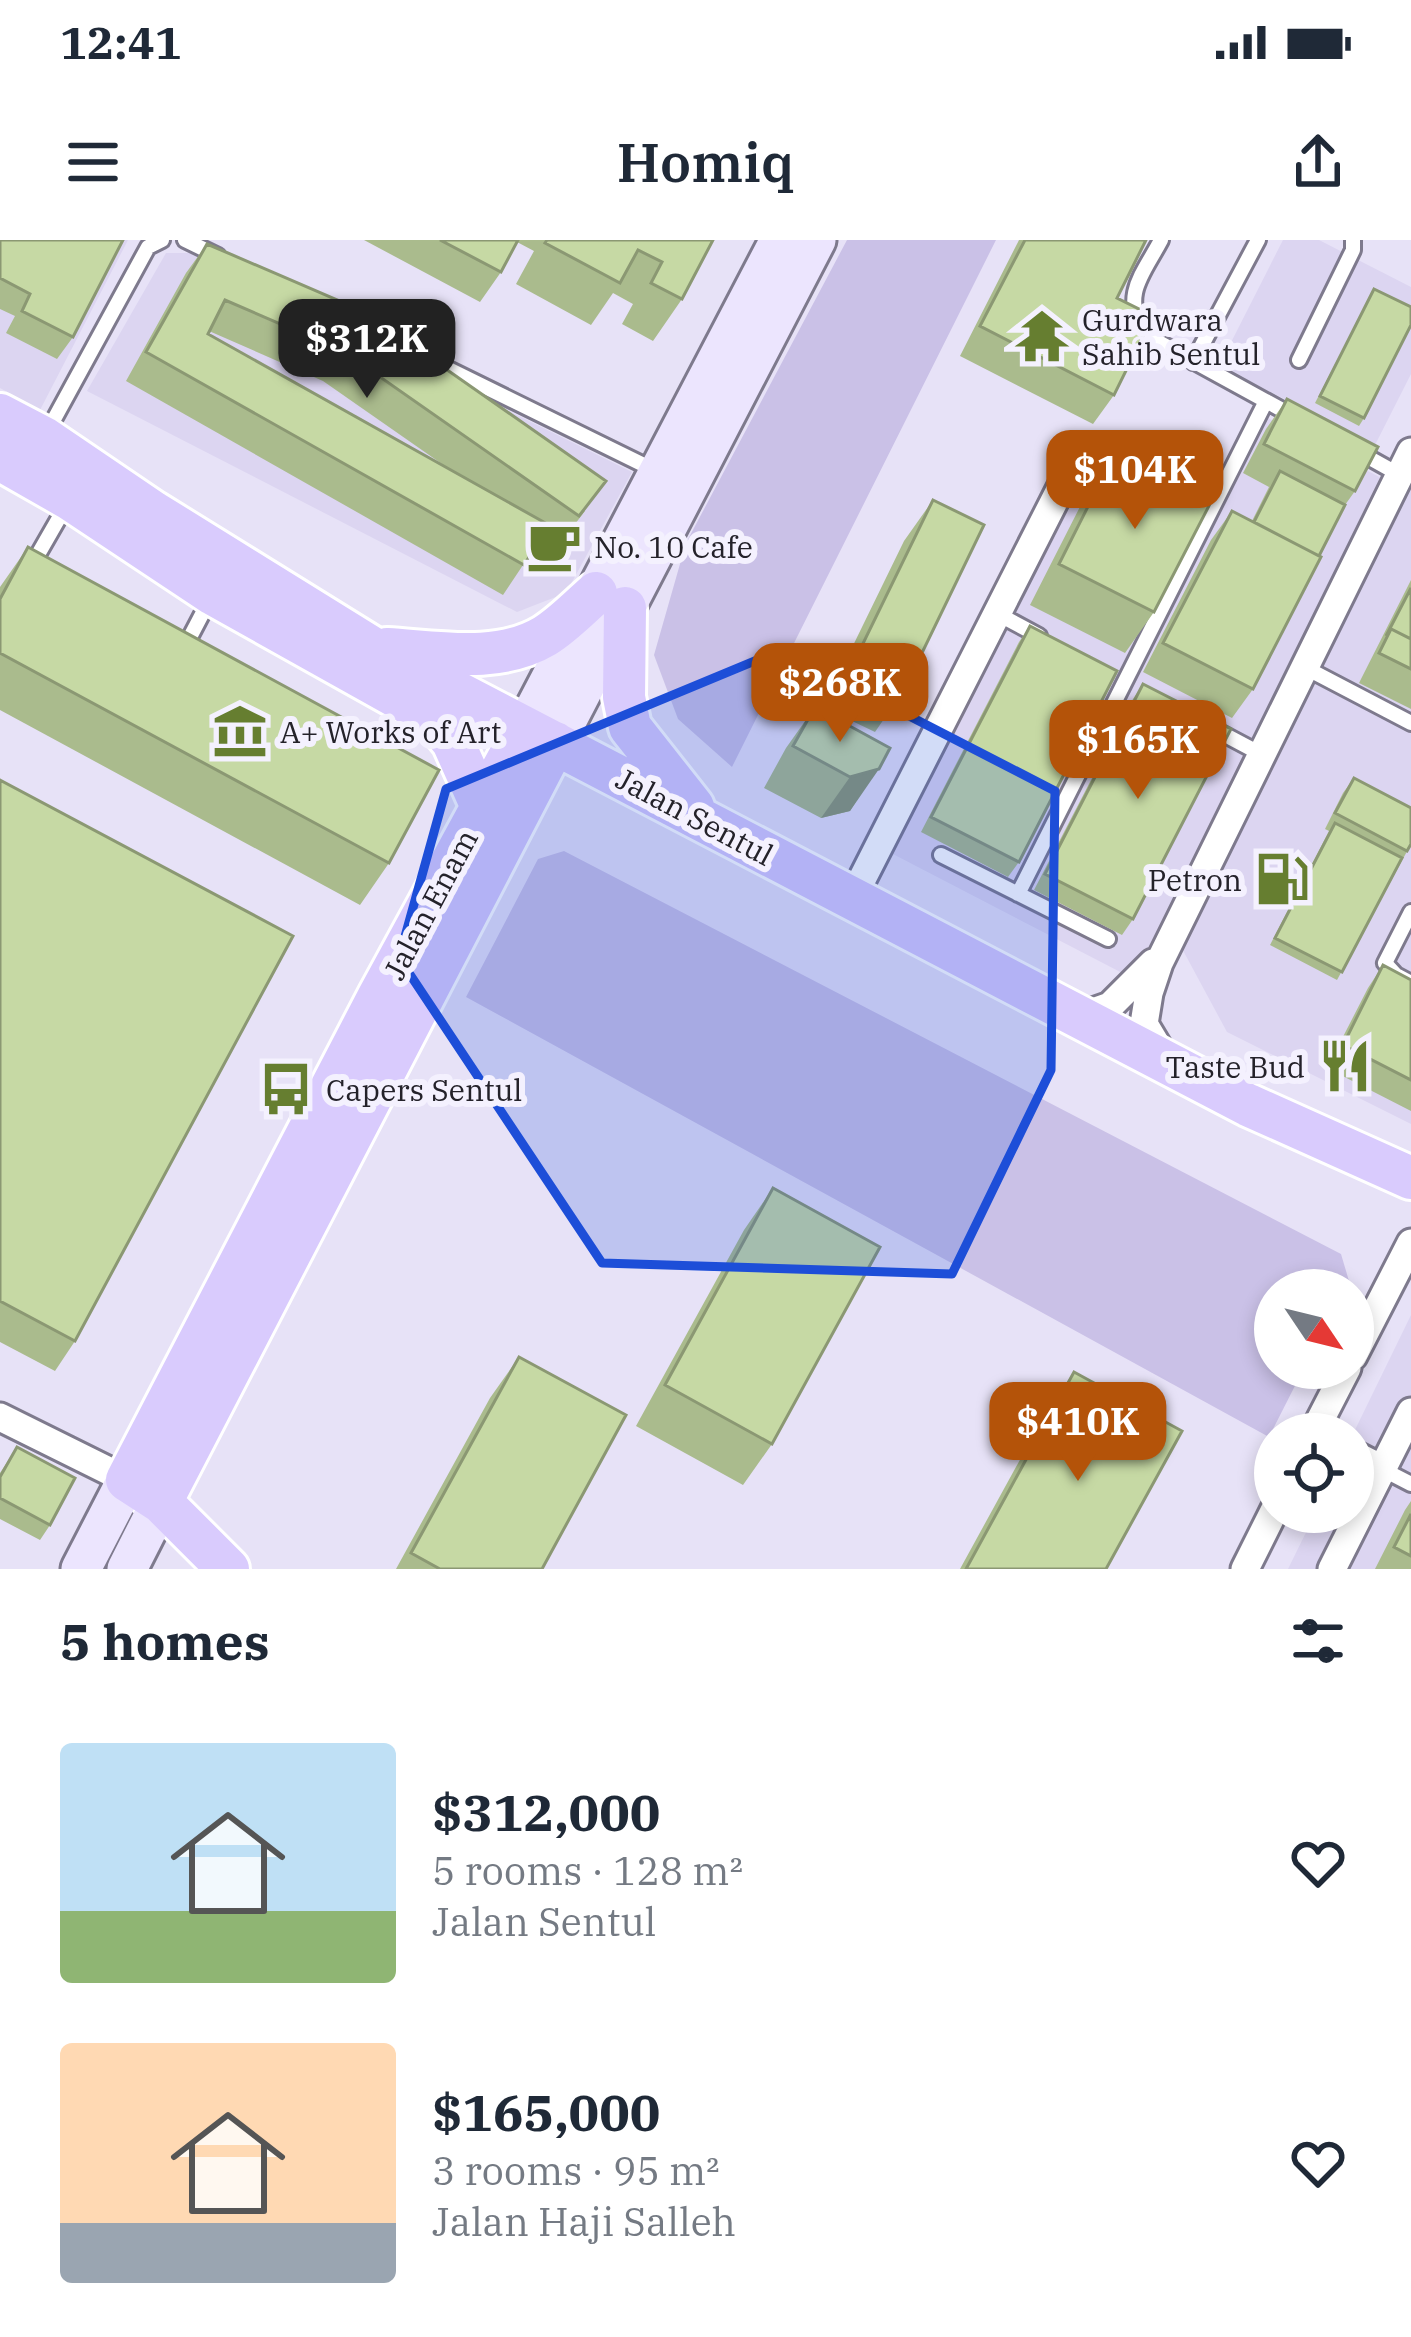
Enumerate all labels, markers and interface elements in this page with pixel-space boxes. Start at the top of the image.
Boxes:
text: 12:41 [60,13,182,71]
text: Homiq [617,127,794,197]
icon: menu [60,129,126,195]
icon: share [1285,129,1351,195]
pin: $312K [283,299,451,401]
place label: Gurdwara Sahib Sentul [1082,300,1260,373]
temple icon: Gurdwara Sahib Sentul [1013,307,1071,365]
text: $312K [305,312,429,363]
pin: $104K [1051,430,1219,532]
text: $104K [1073,443,1197,494]
cafe icon: No. 10 Cafe [525,517,583,575]
place label: No. 10 Cafe [594,527,753,566]
pin: $268K [756,643,924,745]
text: $268K [778,656,902,707]
pin: $165K [1054,700,1222,802]
museum icon: A+ Works of Art [211,702,269,760]
place label: A+ Works of Art [280,712,501,751]
text: $165K [1076,713,1200,764]
street label: Jalan Sentul [610,758,780,874]
street label: Jalan Enam [374,822,486,986]
fuel station icon: Petron [1253,850,1311,908]
place label: Petron [1148,860,1242,899]
restaurant icon: Taste Bud [1316,1037,1374,1095]
place label: Taste Bud [1166,1047,1305,1086]
bus stop icon: Capers Sentul [257,1060,315,1118]
place label: Capers Sentul [326,1070,522,1109]
north arrow [1254,1269,1374,1389]
map controls [1254,1269,1374,1533]
pin: $410K [994,1382,1162,1484]
text: $410K [1016,1395,1140,1446]
button: locate [1254,1413,1374,1533]
text: 5 homes [60,1608,270,1674]
icon: filters [1285,1608,1351,1674]
text: $312,000 [432,1779,660,1845]
icon: home [156,1791,300,1935]
icon: heart [1285,1830,1351,1896]
text: 5 rooms · 128 m² [432,1845,743,1896]
text: Jalan Sentul [432,1896,656,1947]
text: $165,000 [432,2079,660,2145]
icon: home [156,2091,300,2235]
icon: heart [1285,2130,1351,2196]
text: 3 rooms · 95 m² [432,2145,720,2196]
text: Jalan Haji Salleh [432,2196,736,2247]

